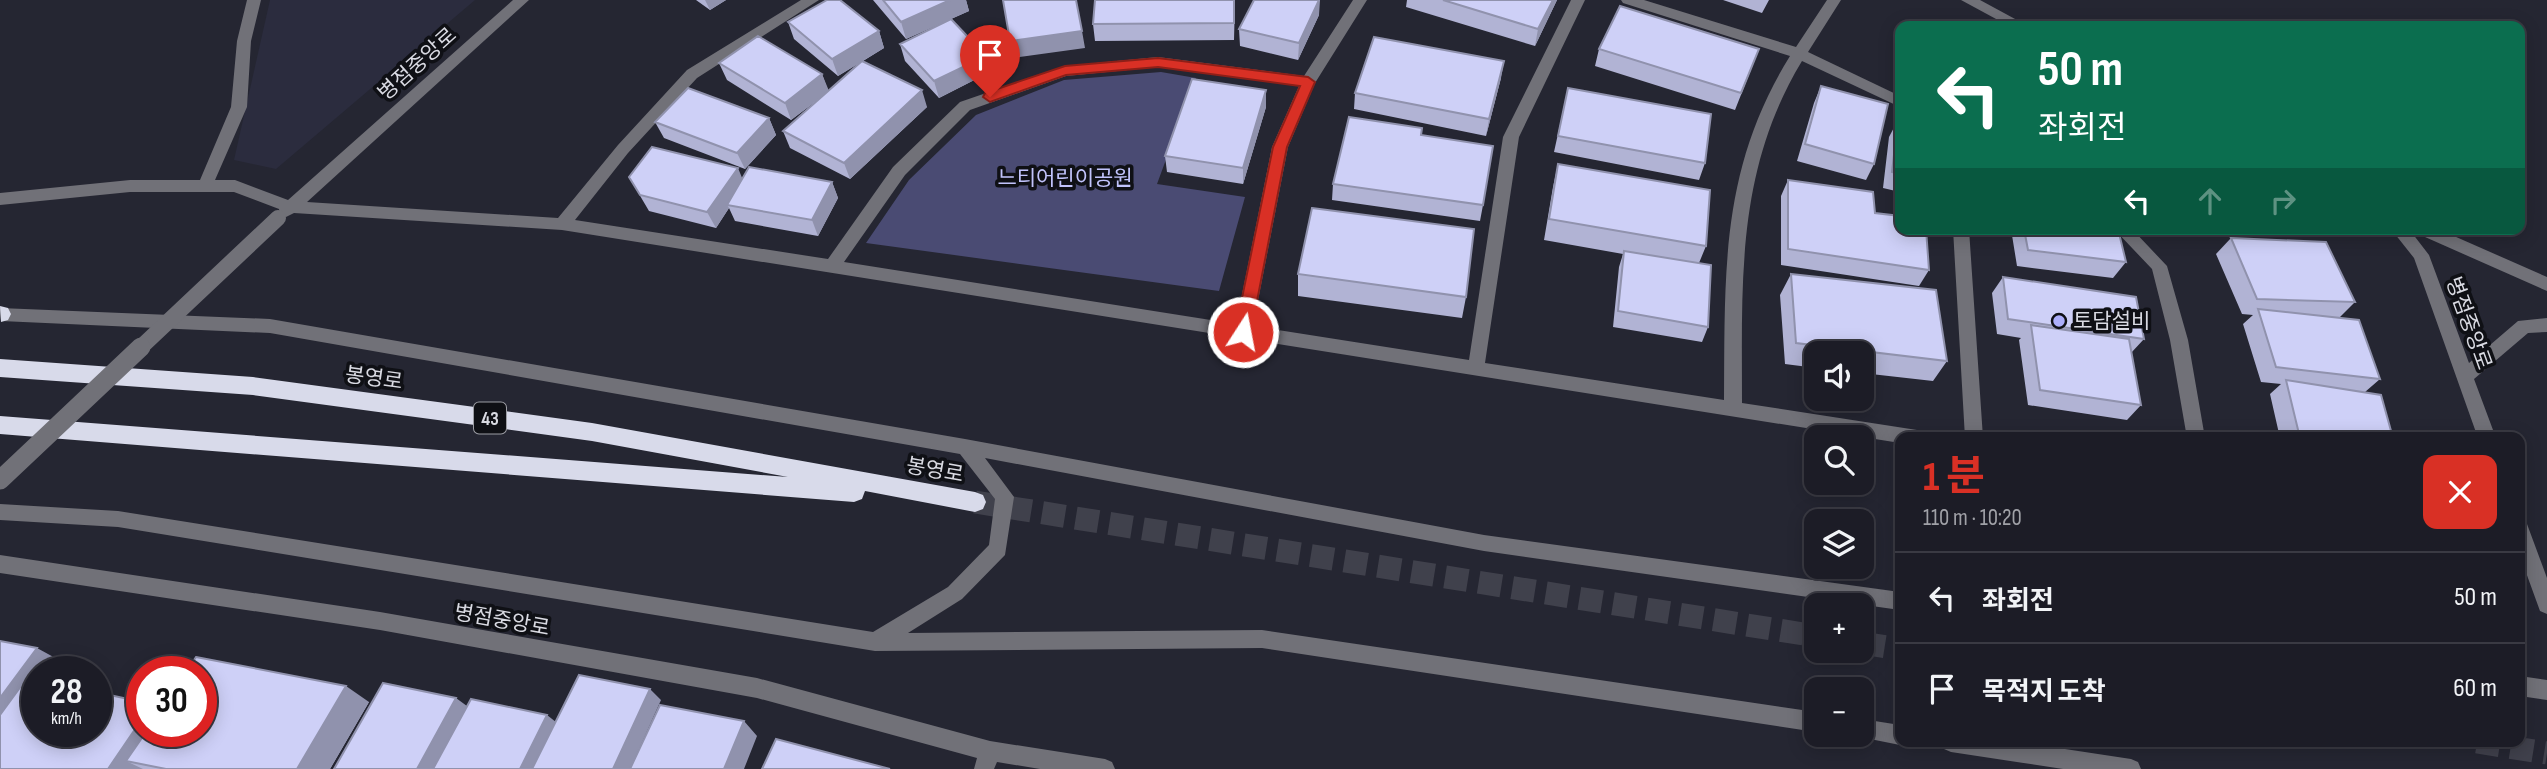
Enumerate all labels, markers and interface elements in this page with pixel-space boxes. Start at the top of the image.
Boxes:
street label: 병점중앙로 [373,23,462,106]
pin [960,25,1020,97]
icon: arrive [971,36,1009,74]
text: 50 m [2038,41,2123,100]
icon: left [1923,49,2014,140]
text: 좌회전 [2038,109,2126,148]
park label: 느티어린이공원 [997,166,1133,191]
icon: left [2118,182,2156,220]
icon: ahead [2191,182,2229,220]
icon: right [2264,182,2302,220]
street label: 병점중앙로 [2440,274,2497,373]
position arrow [1206,295,1280,369]
place label: 토담설비 [2073,309,2150,334]
marker: 토담설비 [2051,313,2067,329]
map controls [1804,341,1874,747]
button: sound [1804,341,1874,411]
street label: 봉영로 [343,362,404,395]
road number: 43 [474,402,506,434]
button: search [1804,425,1874,495]
text: 1 분 [1923,452,1985,503]
street label: 봉영로 [904,453,966,488]
button: close [2423,455,2497,529]
text: 110 m · 10:20 [1923,504,2022,532]
button: layers [1804,509,1874,579]
icon: left [1923,579,1961,617]
text: 50 m [2454,582,2497,613]
text: 좌회전 [1982,586,2054,617]
button: + [1804,593,1874,663]
street label: 병점중앙로 [452,600,552,641]
speed limit sign: 30 [126,656,217,747]
icon: arrive [1923,670,1961,708]
text: 28 [51,671,82,714]
text: 60 m [2453,673,2497,704]
button: − [1804,677,1874,747]
text: 목적지 도착 [1982,677,2106,708]
text: km/h [51,708,82,729]

